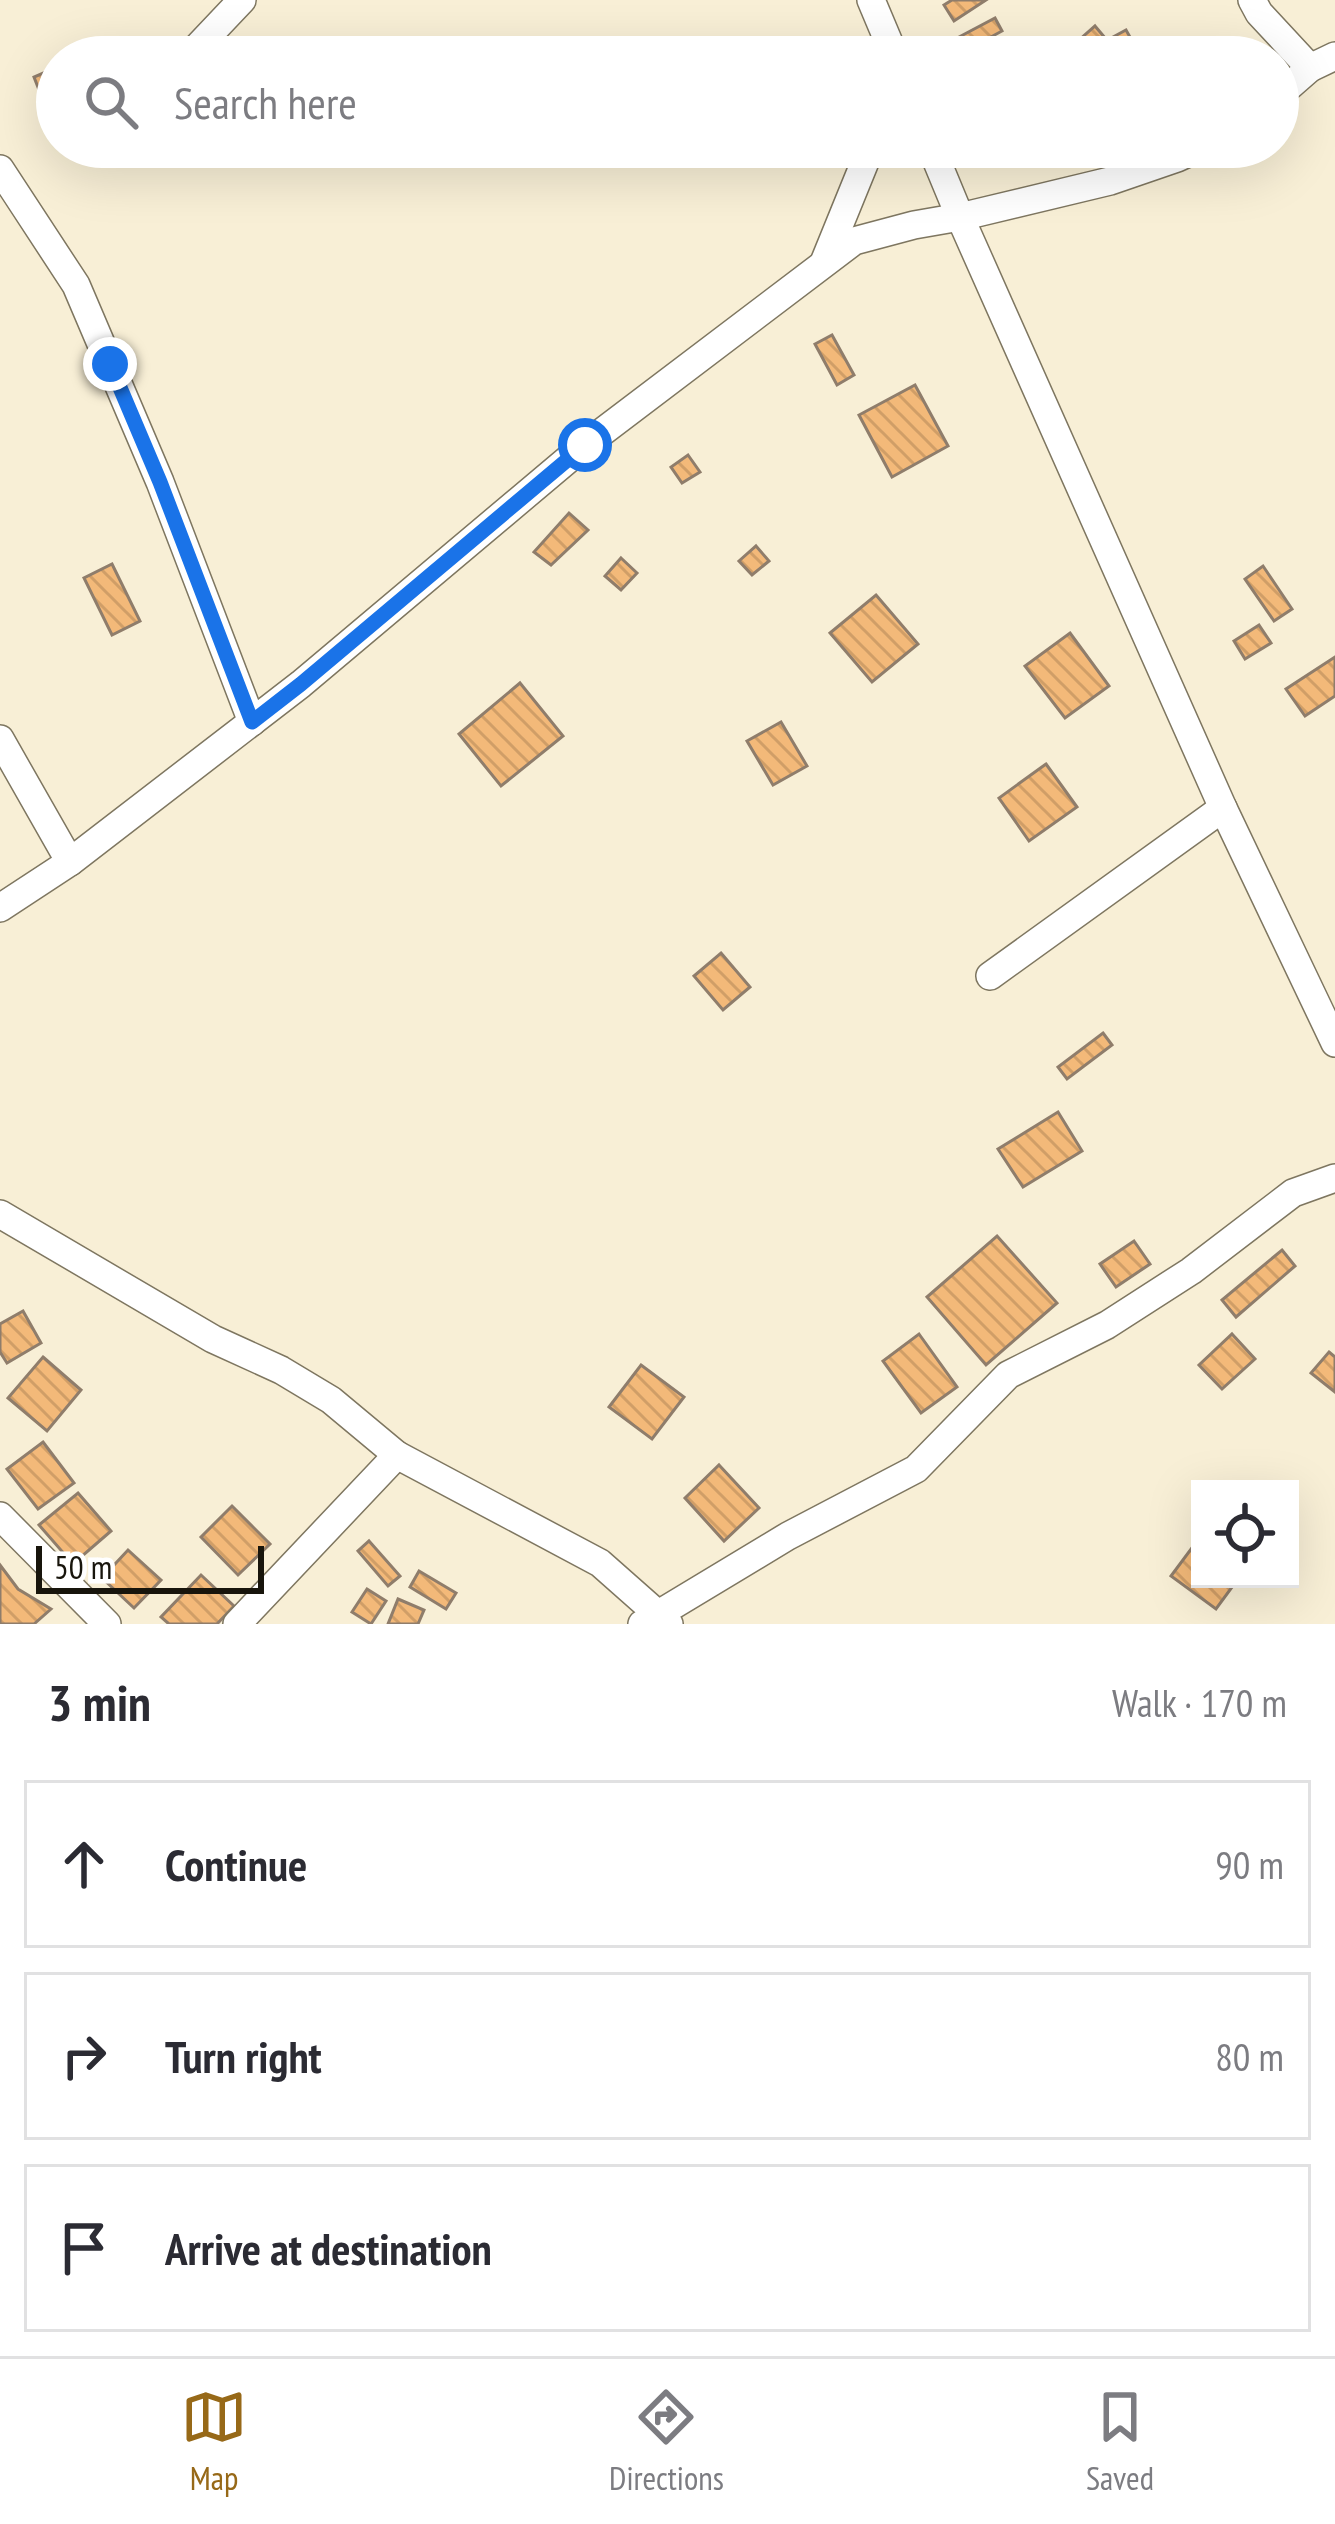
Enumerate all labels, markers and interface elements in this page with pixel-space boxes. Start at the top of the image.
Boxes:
search box [36,36,1299,168]
icon: search [78,69,144,135]
text: Search here [174,73,357,131]
route end [83,337,137,391]
route start [558,418,612,472]
map controls [1191,1480,1299,1588]
button: locate [1191,1480,1299,1588]
scale bar [36,1540,264,1593]
text: 50 m [54,1545,112,1588]
text: 3 min [48,1669,151,1735]
text: Walk · 170 m [1112,1677,1287,1728]
icon: ahead [51,1831,117,1897]
text: Continue [165,1835,307,1893]
text: 90 m [1215,1839,1284,1890]
icon: right [51,2023,117,2089]
text: Turn right [165,2027,322,2085]
text: 80 m [1215,2031,1284,2082]
icon: arrive [51,2215,117,2281]
text: Arrive at destination [165,2219,492,2277]
tab: Map [181,2384,247,2499]
tab: Directions [609,2384,724,2499]
tab: Saved [1086,2384,1154,2499]

